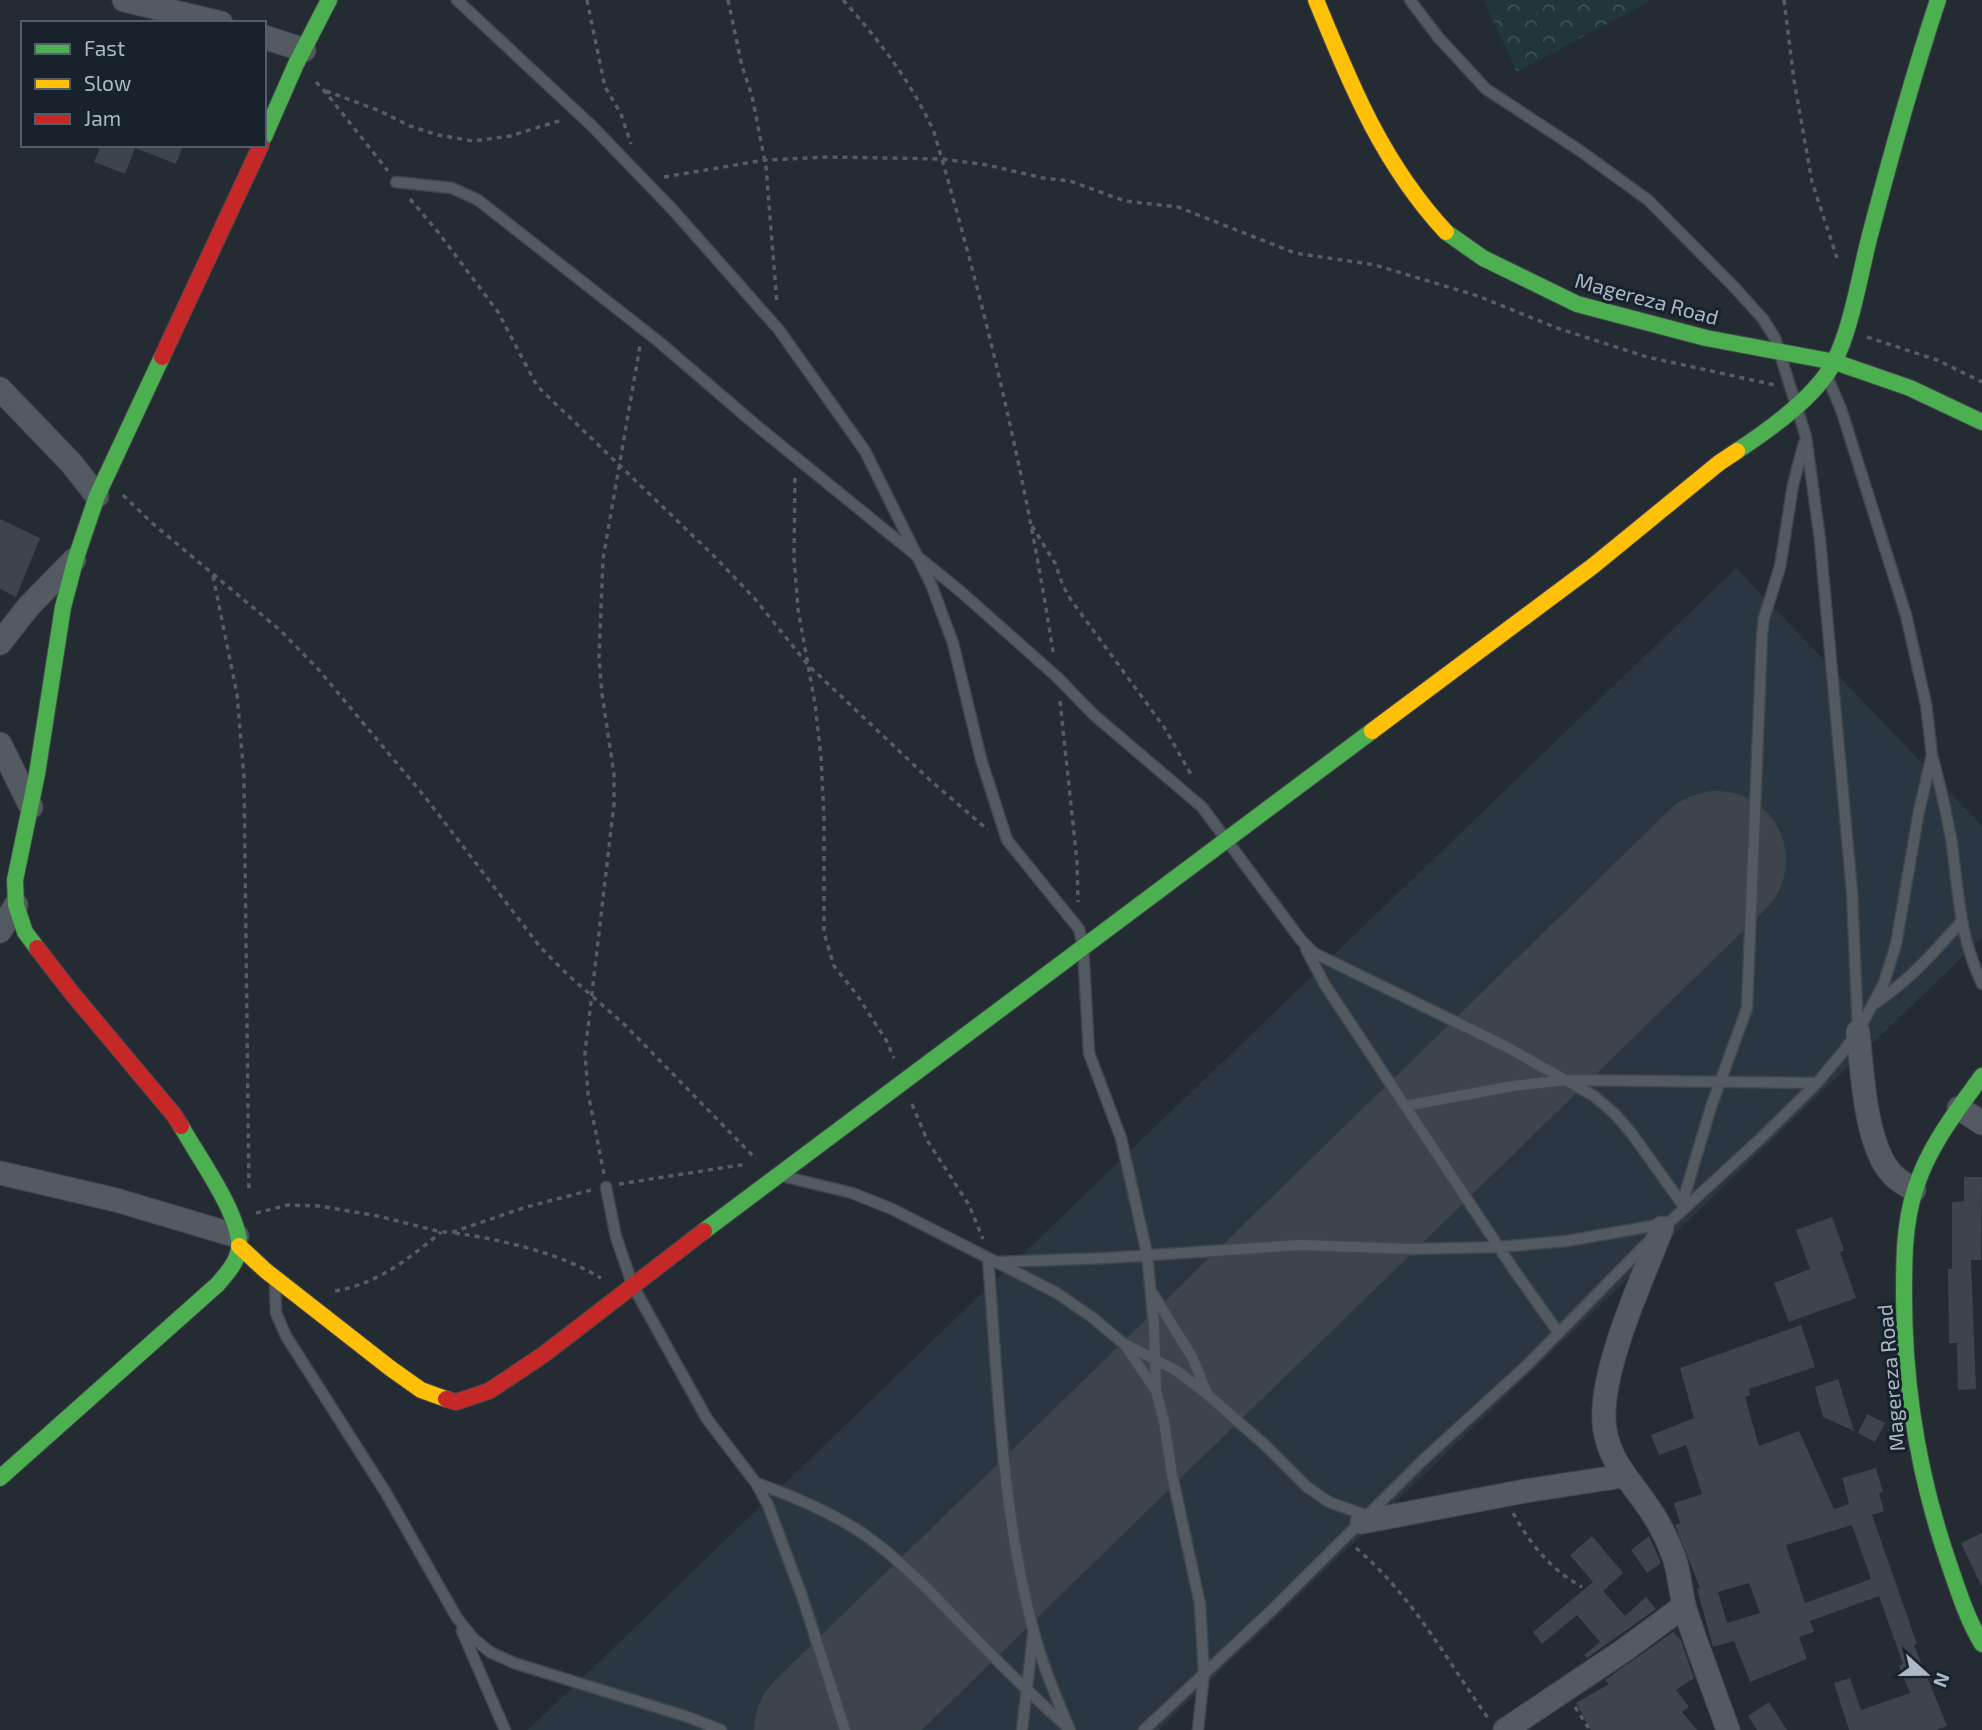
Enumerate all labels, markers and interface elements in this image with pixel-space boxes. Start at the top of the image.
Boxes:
legend [21,21,266,147]
text: Fast [84,35,125,60]
text: Slow [84,70,131,95]
text: Jam [84,105,121,130]
street label: Magereza Road [1572,267,1722,329]
street label: Magereza Road [1871,1303,1909,1453]
north arrow [1891,1639,1961,1709]
text: N [1929,1670,1956,1691]

